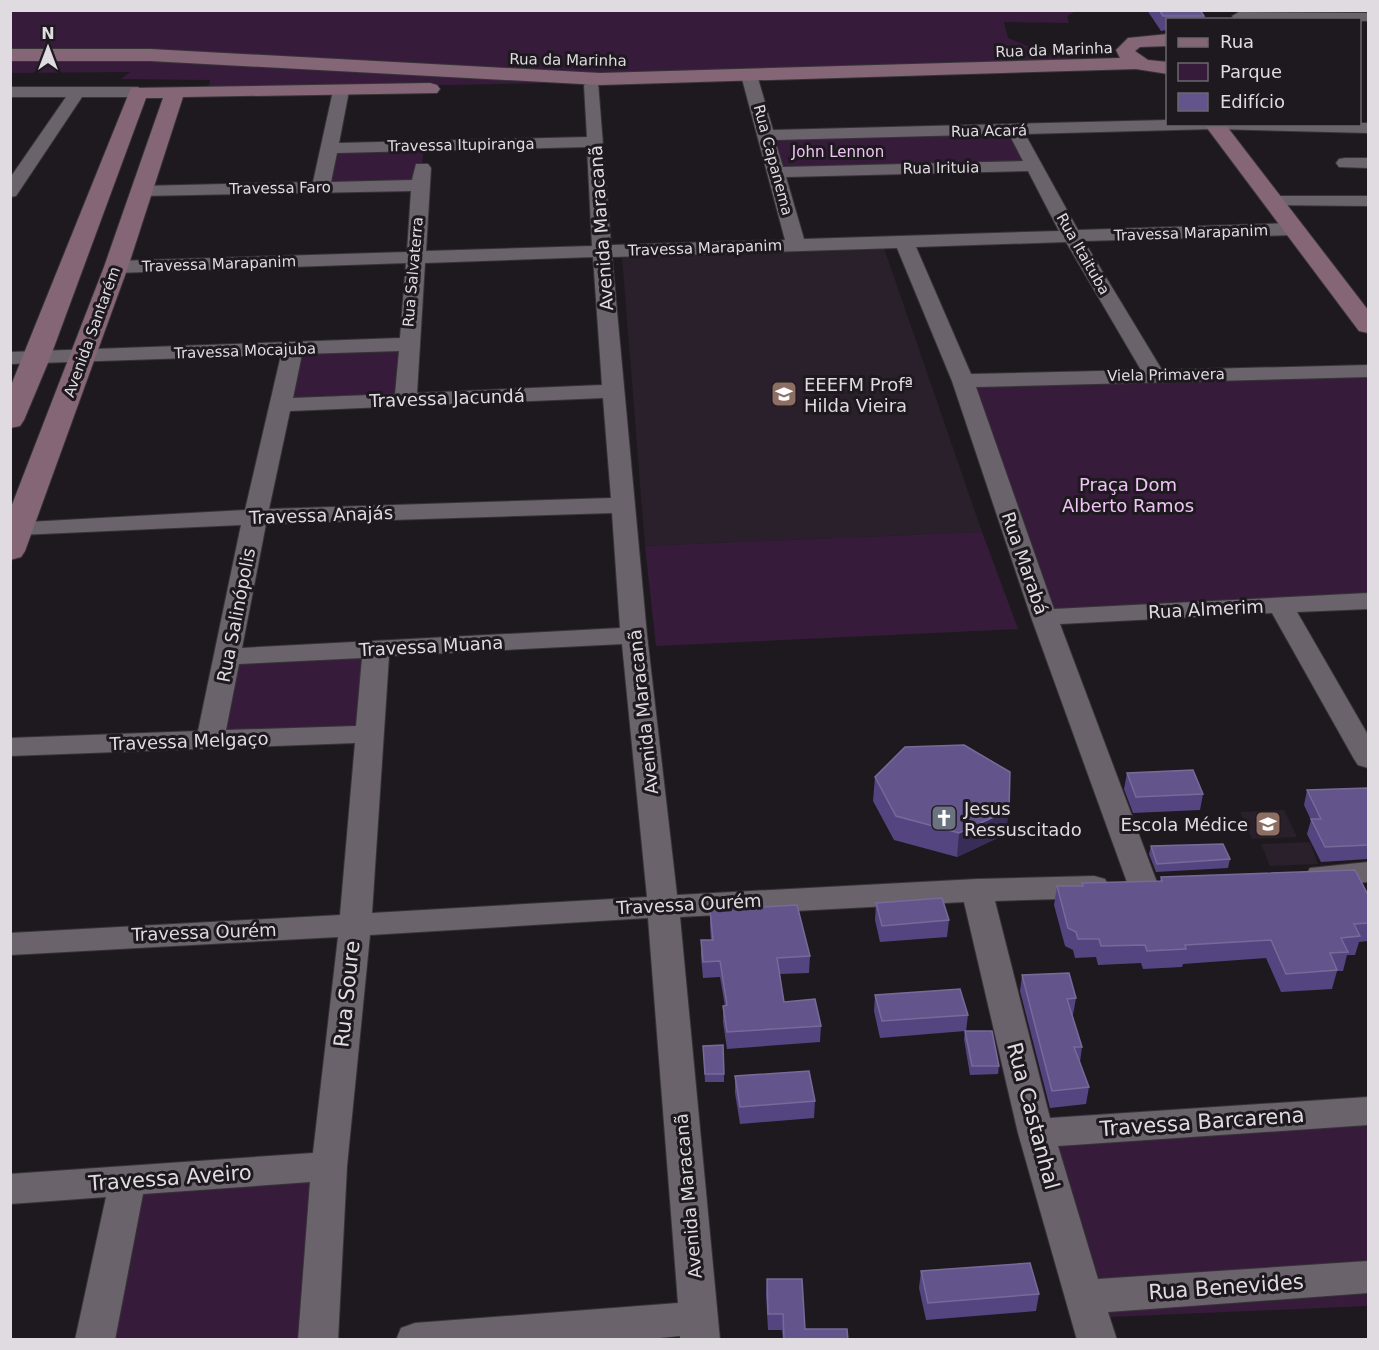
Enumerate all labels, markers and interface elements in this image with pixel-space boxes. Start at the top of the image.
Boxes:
north arrow [18,18,78,78]
legend [1166,18,1361,126]
text: N [41,24,55,43]
text: Rua [1220,31,1254,52]
street label: Rua da Marinha [995,39,1113,61]
street label: Rua da Marinha [509,50,627,70]
text: Parque [1220,61,1282,82]
text: Edifício [1220,91,1285,112]
street label: Rua Capanema [750,103,796,217]
street label: Rua Acará [951,121,1027,141]
street label: Travessa Itupiranga [386,135,535,155]
park label: John Lennon [791,143,884,161]
street label: Avenida Maracanã [585,145,617,311]
street label: Rua Irituia [902,158,980,178]
street label: Travessa Faro [228,178,331,198]
street label: Rua Itaituba [1052,210,1114,298]
street label: Rua Salvaterra [399,216,427,328]
street label: Travessa Marapanim [1112,221,1269,245]
street label: Travessa Marapanim [626,236,783,260]
street label: Travessa Marapanim [140,252,297,276]
street label: Avenida Santarém [60,264,124,400]
street label: Travessa Mocajuba [173,340,316,363]
street label: Viela Primavera [1107,365,1225,385]
place label: EEEFM Profª Hilda Vieira [804,374,913,416]
school or university icon: EEEFM Profª Hilda Vieira [769,379,799,409]
street label: Travessa Jacundá [368,385,525,411]
park label: Praça Dom Alberto Ramos [1062,474,1194,516]
street label: Travessa Anajás [248,502,393,528]
street label: Rua Marabá [998,509,1052,617]
street label: Rua Salinópolis [213,546,259,684]
street label: Rua Almerim [1148,595,1264,623]
street label: Avenida Maracanã [624,628,662,796]
street label: Travessa Muana [357,632,504,660]
street label: Travessa Melgaço [108,728,269,754]
place label: Jesus Ressuscitado [963,798,1082,840]
church icon: Jesus Ressuscitado [929,803,959,833]
school or university icon: Escola Médice [1253,809,1283,839]
place label: Escola Médice [1121,814,1248,835]
street label: Travessa Ourém [615,890,762,918]
street label: Travessa Ourém [130,919,277,945]
street label: Rua Soure [329,939,365,1049]
street label: Rua Castanhal [1002,1040,1064,1192]
street label: Travessa Barcarena [1098,1103,1305,1141]
street label: Avenida Maracanã [670,1112,706,1280]
street label: Travessa Aveiro [87,1160,252,1196]
street label: Rua Benevides [1148,1270,1304,1304]

